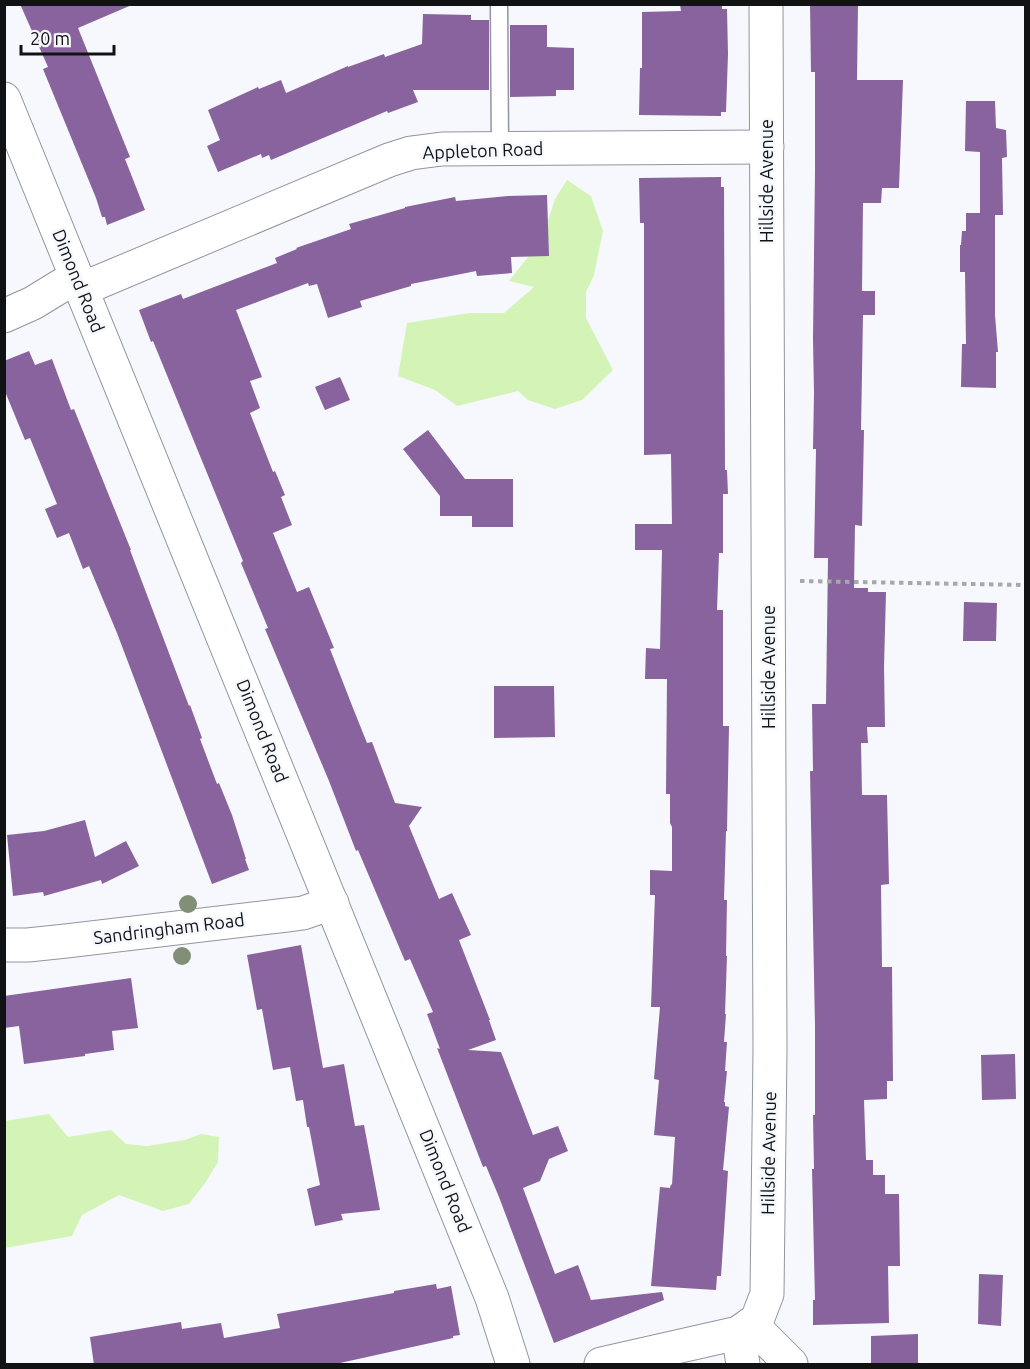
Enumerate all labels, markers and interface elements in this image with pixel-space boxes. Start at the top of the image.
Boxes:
scale bar [21,18,114,56]
text: 20 m [30,28,70,48]
street label: Hillside Avenue [756,119,776,243]
street label: Appleton Road [422,138,544,162]
street label: Dimond Road [49,226,109,335]
street label: Hillside Avenue [758,605,778,729]
street label: Dimond Road [233,676,293,785]
street label: Sandringham Road [92,909,246,947]
street label: Hillside Avenue [757,1091,779,1215]
street label: Dimond Road [416,1126,476,1235]

